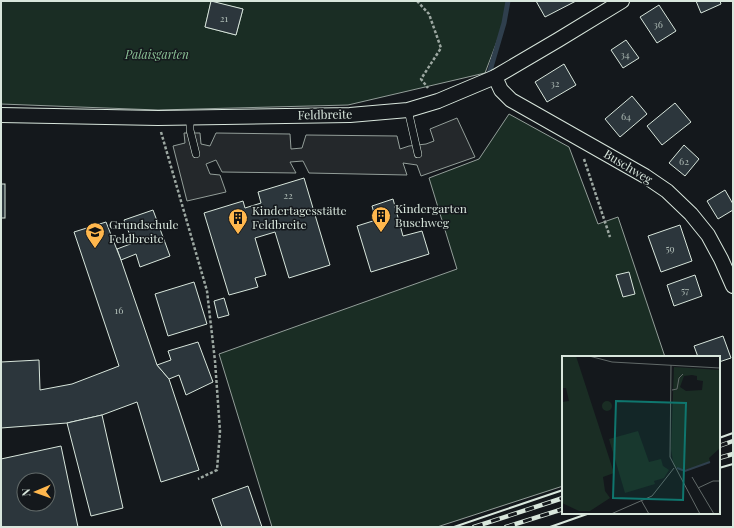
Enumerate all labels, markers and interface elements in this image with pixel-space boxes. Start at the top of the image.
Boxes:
house number: 21 [220,11,229,25]
house number: 36 [653,17,663,31]
park label: Palaisgarten [124,46,189,62]
house number: 34 [620,47,630,61]
house number: 32 [550,76,560,90]
street label: Feldbreite [298,106,352,122]
house number: 64 [621,109,631,123]
street label: Buschweg [601,145,656,187]
house number: 62 [679,154,689,168]
house number: 22 [283,188,293,202]
place label: Kindergarten Buschweg [395,200,467,230]
place label: Kindertagesstätte Feldbreite [252,202,346,232]
building icon: Kindergarten Buschweg [370,205,392,233]
building icon: Kindertagesstätte Feldbreite [227,207,249,235]
place label: Grundschule Feldbreite [109,216,179,246]
school or university icon: Grundschule Feldbreite [84,221,106,249]
house number: 59 [665,241,675,255]
house number: 57 [681,283,689,297]
house number: 16 [115,303,123,317]
inset map [562,356,720,514]
north arrow [16,472,56,512]
text: N [18,488,33,497]

